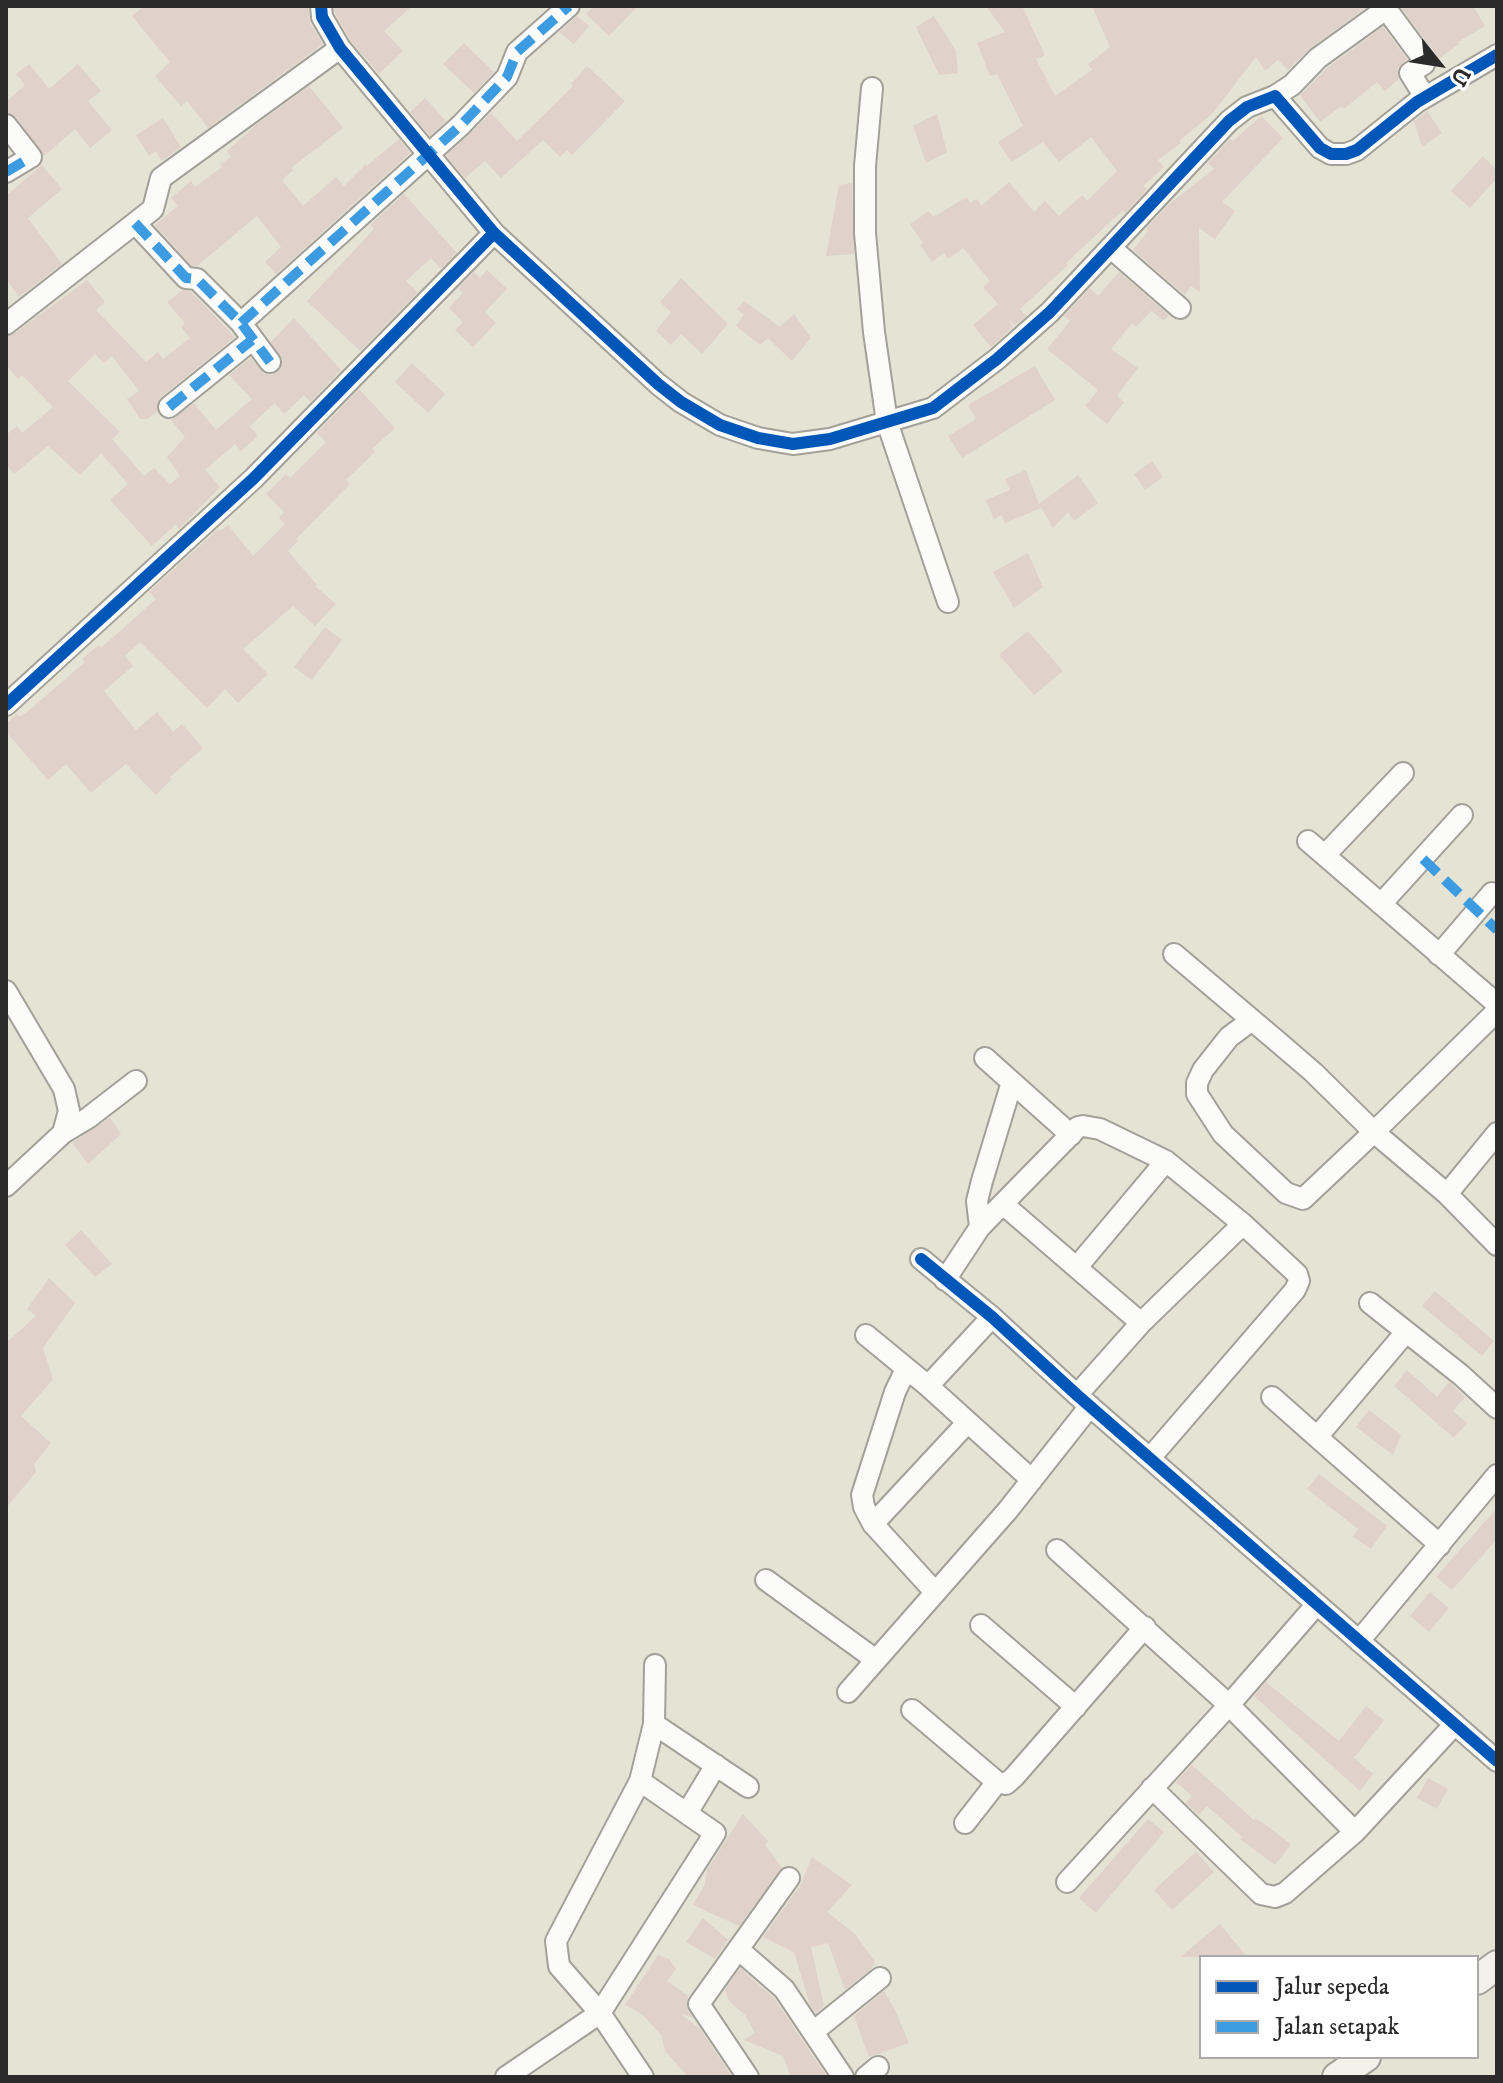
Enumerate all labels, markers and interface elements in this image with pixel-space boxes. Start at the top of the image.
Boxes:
north arrow [1399,24,1479,104]
text: U [1444,62,1476,90]
legend [1199,1955,1479,2059]
text: Jalur sepeda [1275,1972,1389,2002]
text: Jalan setapak [1275,2012,1399,2042]

